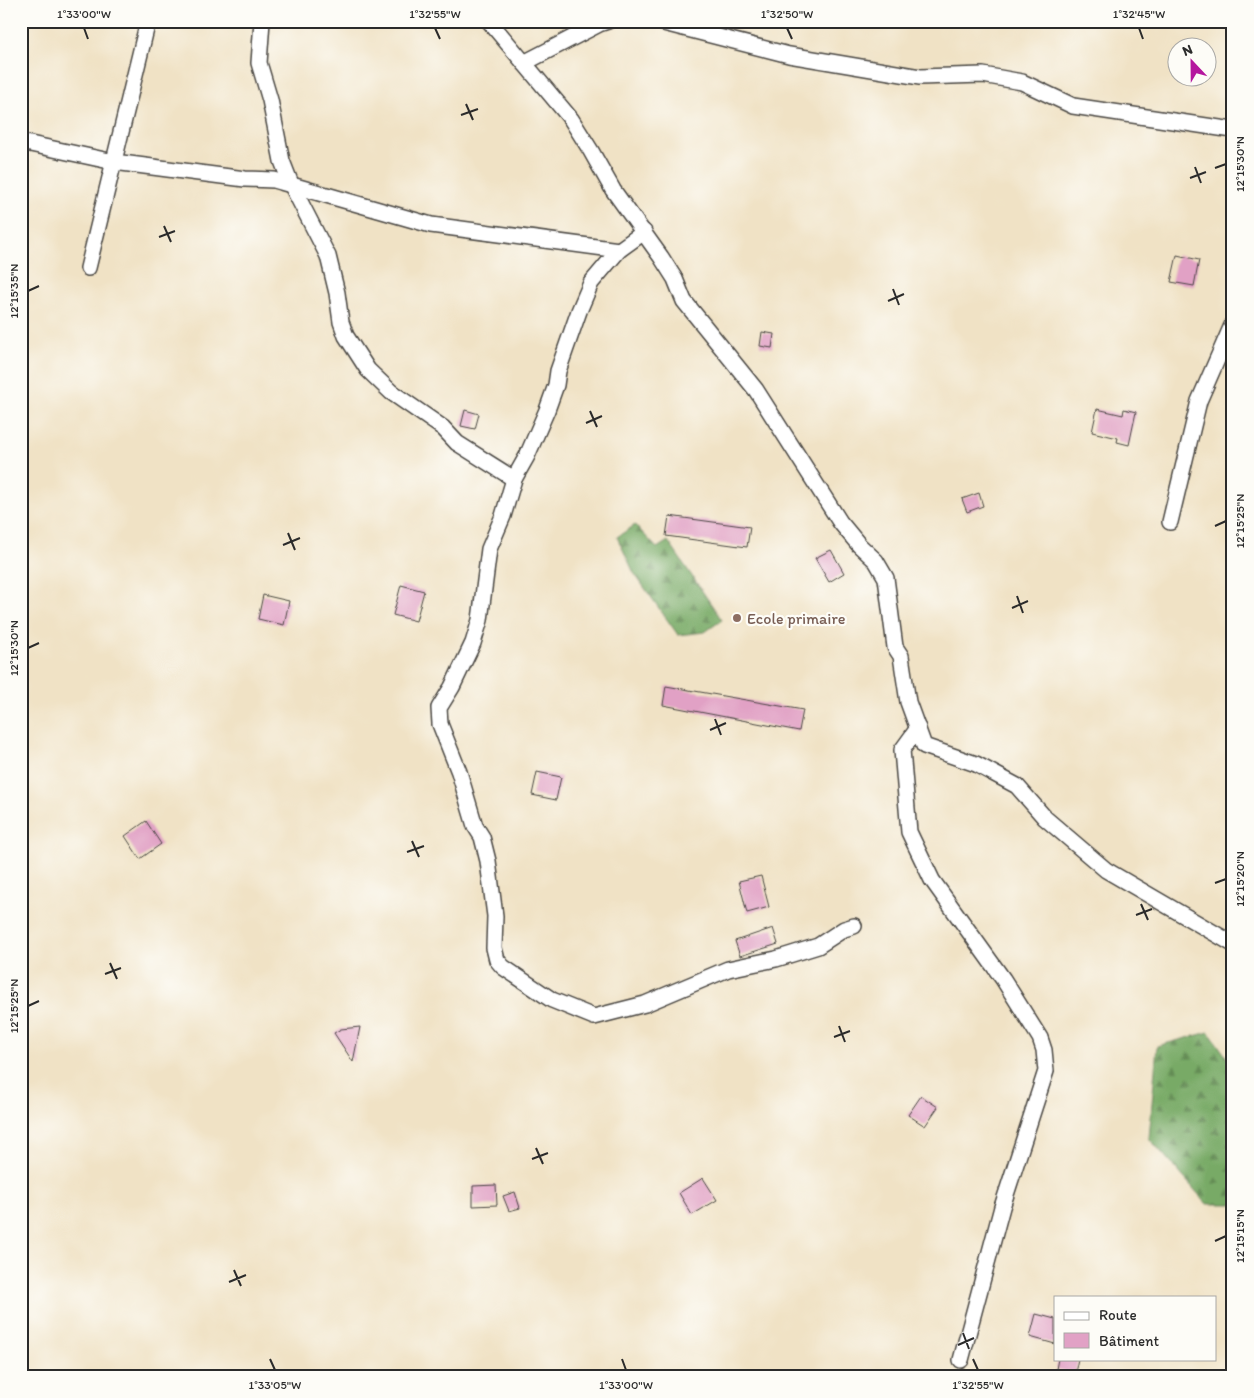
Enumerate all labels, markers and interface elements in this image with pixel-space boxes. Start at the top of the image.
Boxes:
text: 1°33'00"W [57,7,111,21]
text: 1°32'55"W [409,7,461,21]
text: 1°32'50"W [761,7,813,21]
text: 1°32'45"W [1113,7,1165,21]
north arrow [1166,38,1216,88]
text: N [1180,41,1195,60]
text: 12°15'30"N [1233,136,1247,192]
text: 12°15'35"N [7,264,21,318]
text: 12°15'25"N [1233,494,1247,548]
place label: Ecole primaire [747,609,846,628]
marker: Ecole primaire [731,612,743,624]
text: 12°15'30"N [7,620,21,676]
text: 12°15'20"N [1233,851,1247,907]
text: 12°15'25"N [7,979,21,1033]
text: 12°15'15"N [1233,1209,1247,1263]
legend [1054,1296,1216,1360]
text: Route [1099,1306,1137,1324]
text: Bâtiment [1099,1332,1160,1350]
text: 1°33'05"W [249,1378,301,1392]
text: 1°33'00"W [599,1378,653,1392]
text: 1°32'55"W [952,1378,1004,1392]

